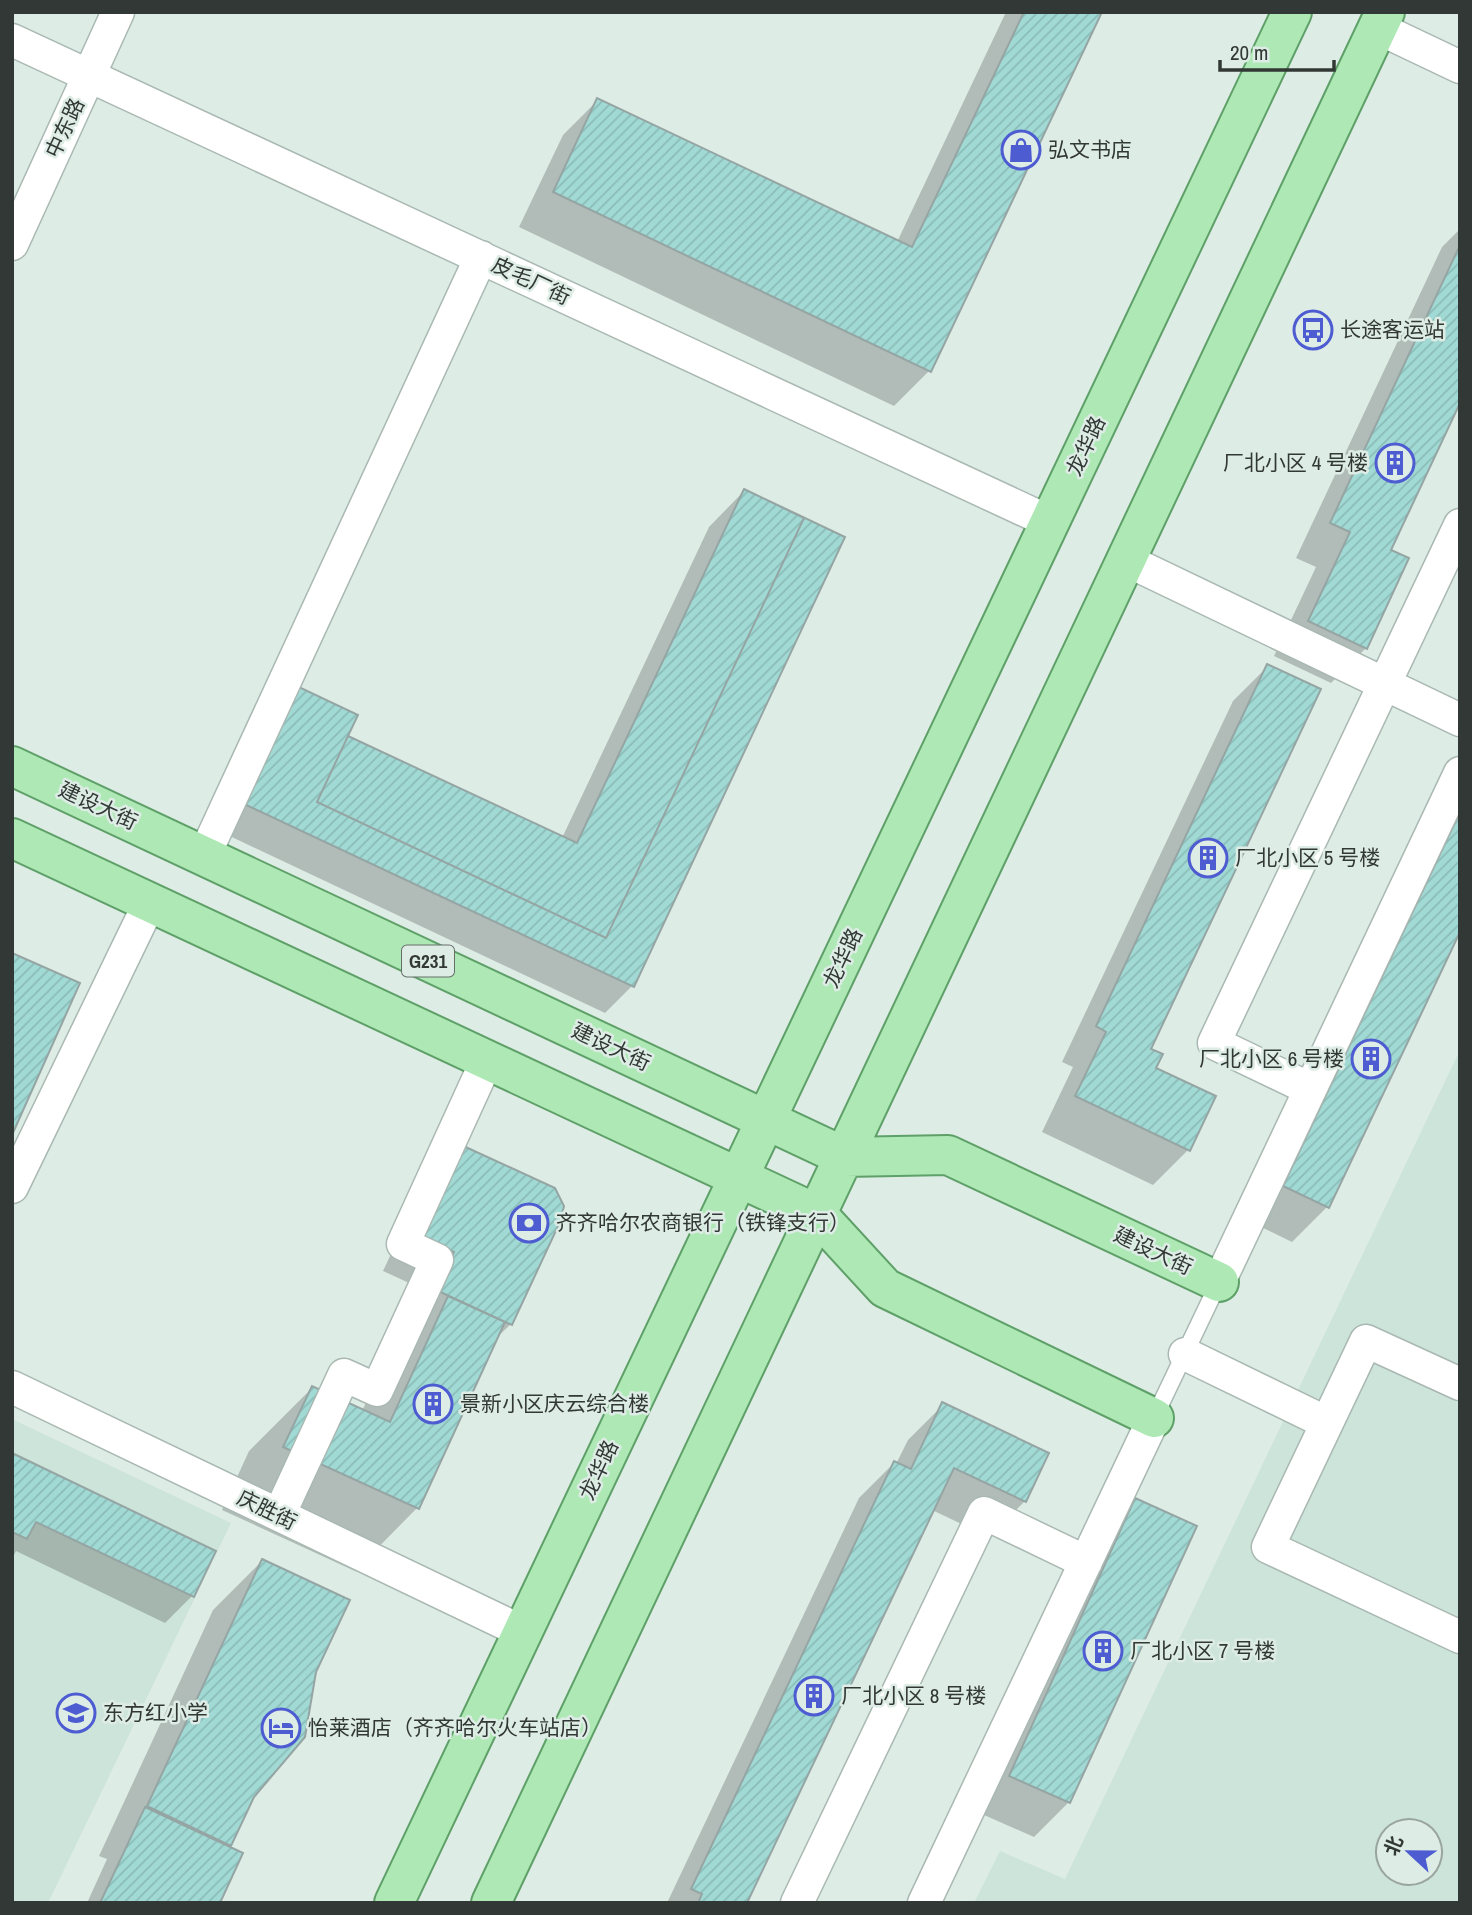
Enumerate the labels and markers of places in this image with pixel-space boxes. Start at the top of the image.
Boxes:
shop icon: 弘文书店 [1000,129,1042,171]
place label: 弘文书店 [1048,135,1132,164]
bus stop icon: 长途客运站 [1292,309,1334,351]
place label: 长途客运站 [1340,315,1445,344]
building icon: 厂北小区 4 号楼 [1374,442,1416,484]
place label: 厂北小区 4 号楼 [1223,448,1368,477]
building icon: 厂北小区 5 号楼 [1187,837,1229,879]
place label: 厂北小区 5 号楼 [1235,843,1380,872]
building icon: 厂北小区 6 号楼 [1350,1038,1392,1080]
place label: 厂北小区 6 号楼 [1199,1044,1344,1073]
bank icon: 齐齐哈尔农商银行（铁锋支行） [508,1202,550,1244]
place label: 齐齐哈尔农商银行（铁锋支行） [556,1208,850,1237]
building icon: 景新小区庆云综合楼 [412,1383,454,1425]
place label: 景新小区庆云综合楼 [460,1389,649,1418]
building icon: 厂北小区 7 号楼 [1082,1630,1124,1672]
place label: 厂北小区 7 号楼 [1130,1636,1275,1665]
building icon: 厂北小区 8 号楼 [793,1675,835,1717]
place label: 厂北小区 8 号楼 [841,1681,986,1710]
school or university icon: 东方红小学 [55,1692,97,1734]
place label: 东方红小学 [103,1698,208,1727]
hotel icon: 怡莱酒店（齐齐哈尔火车站店） [260,1707,302,1749]
place label: 怡莱酒店（齐齐哈尔火车站店） [308,1713,602,1742]

